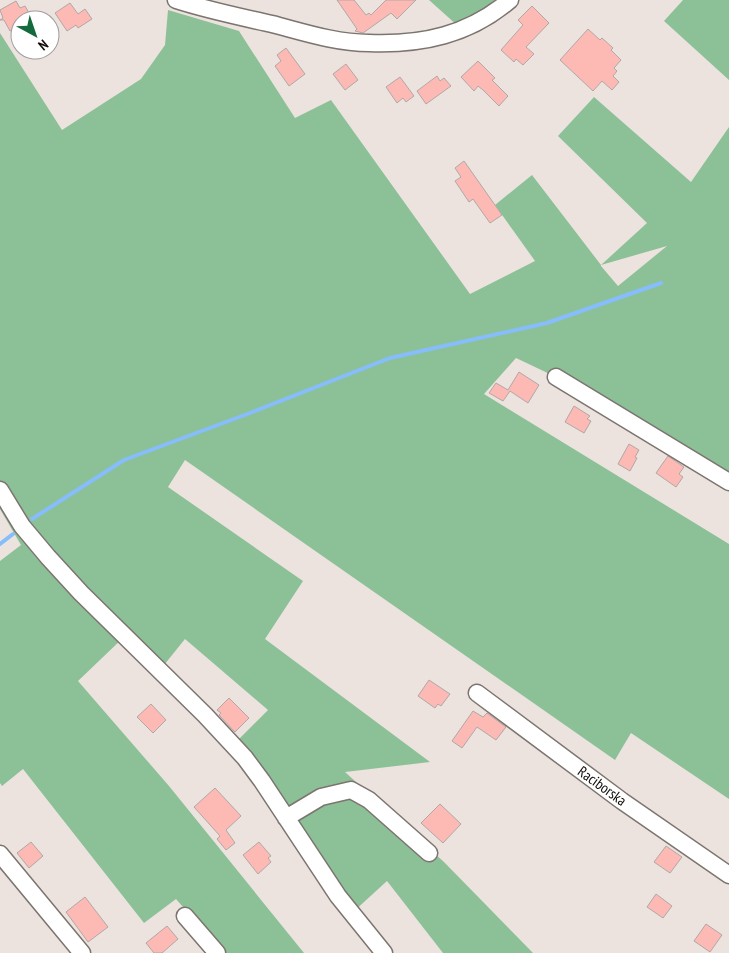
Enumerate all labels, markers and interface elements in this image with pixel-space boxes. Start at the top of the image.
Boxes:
north arrow [10,10,60,60]
text: N [35,36,52,54]
street label: Raciborska [574,762,630,810]

